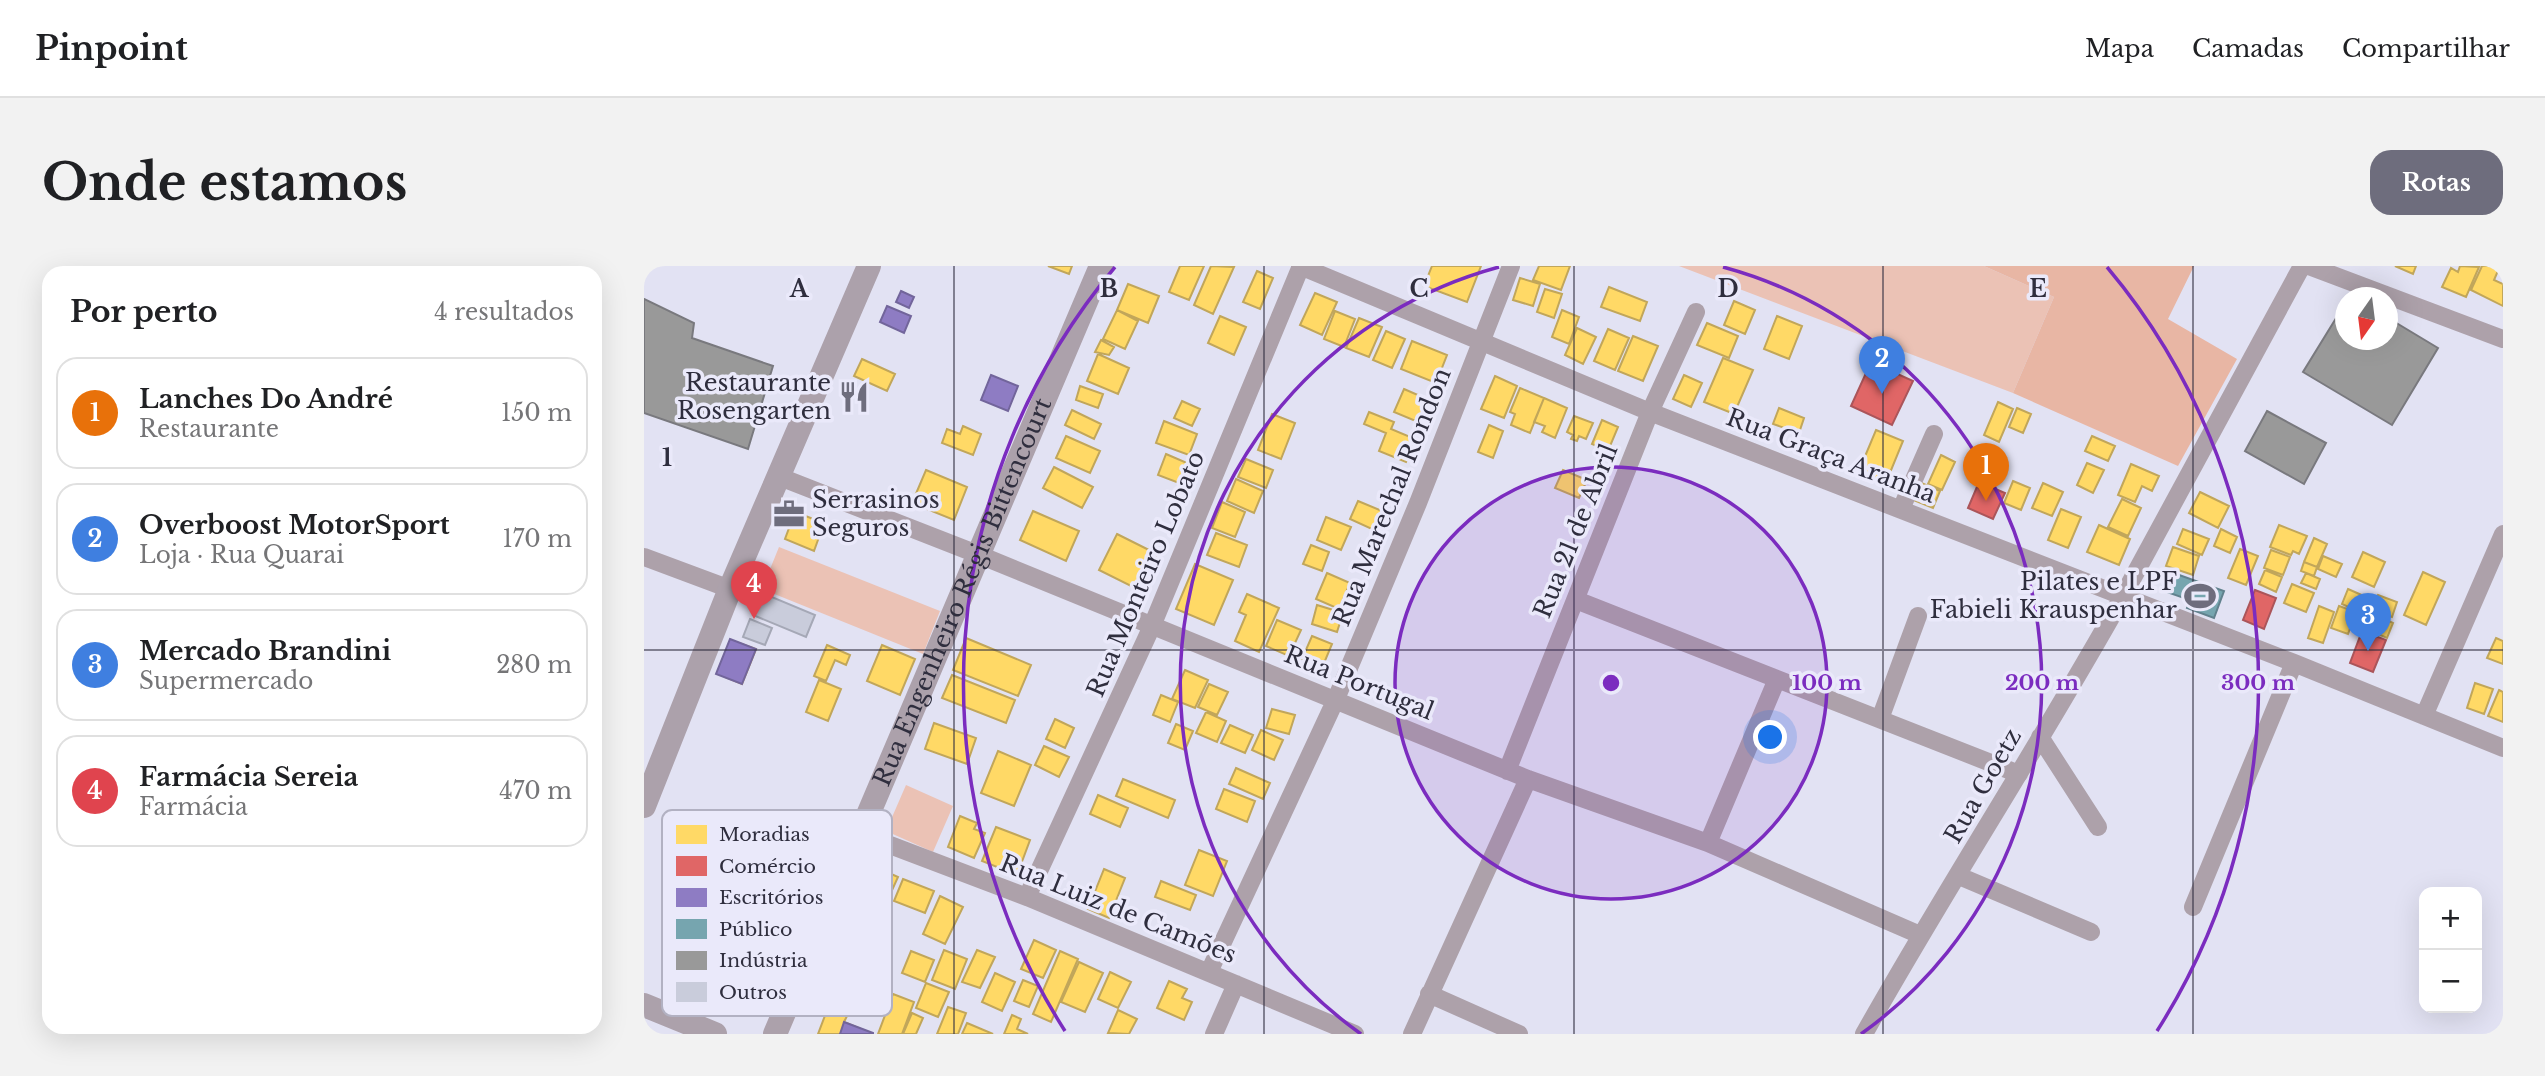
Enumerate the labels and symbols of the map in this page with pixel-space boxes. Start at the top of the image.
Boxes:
text: A [789,275,810,303]
text: B [1100,275,1118,303]
text: C [1410,275,1428,303]
text: D [1717,275,1739,303]
text: E [2029,275,2047,303]
north arrow [2335,287,2398,350]
pin: 2 [1859,336,1905,394]
street label: Rua Marechal Rondon [1326,363,1457,630]
place label: Restaurante Rosengarten [677,368,831,425]
restaurant icon: Restaurante Rosengarten [837,380,871,414]
street label: Rua Engenheiro Régis Bittencourt [867,393,1057,790]
street label: Rua Graça Aranha [1722,402,1941,509]
street label: Rua 21 de Abril [1527,440,1624,622]
pin: 1 [1963,443,2009,501]
text: 1 [662,444,672,472]
street label: Rua Monteiro Lobato [1081,446,1211,701]
place label: Serrasinos Seguros [812,485,940,542]
office icon: Serrasinos Seguros [772,497,806,531]
pin: 4 [731,561,777,619]
place label: Pilates e LPF Fabieli Krauspenhar [1930,567,2178,624]
sports icon: Pilates e LPF Fabieli Krauspenhar [2183,579,2217,613]
pin: 3 [2345,593,2391,651]
street label: Rua Portugal [1280,639,1438,726]
text: 100 m [1792,670,1862,696]
text: 200 m [2005,670,2079,696]
text: 300 m [2221,670,2295,696]
centre of rings [1599,671,1623,695]
your location [1753,720,1787,754]
street label: Rua Goetz [1938,723,2027,848]
legend [662,810,892,1016]
text: Moradias [719,823,810,846]
street label: Rua Luiz de Camões [996,848,1241,969]
text: Comércio [719,855,816,878]
text: Escritórios [719,886,823,909]
text: Público [719,918,792,941]
text: Indústria [719,949,808,972]
text: Outros [719,981,787,1004]

